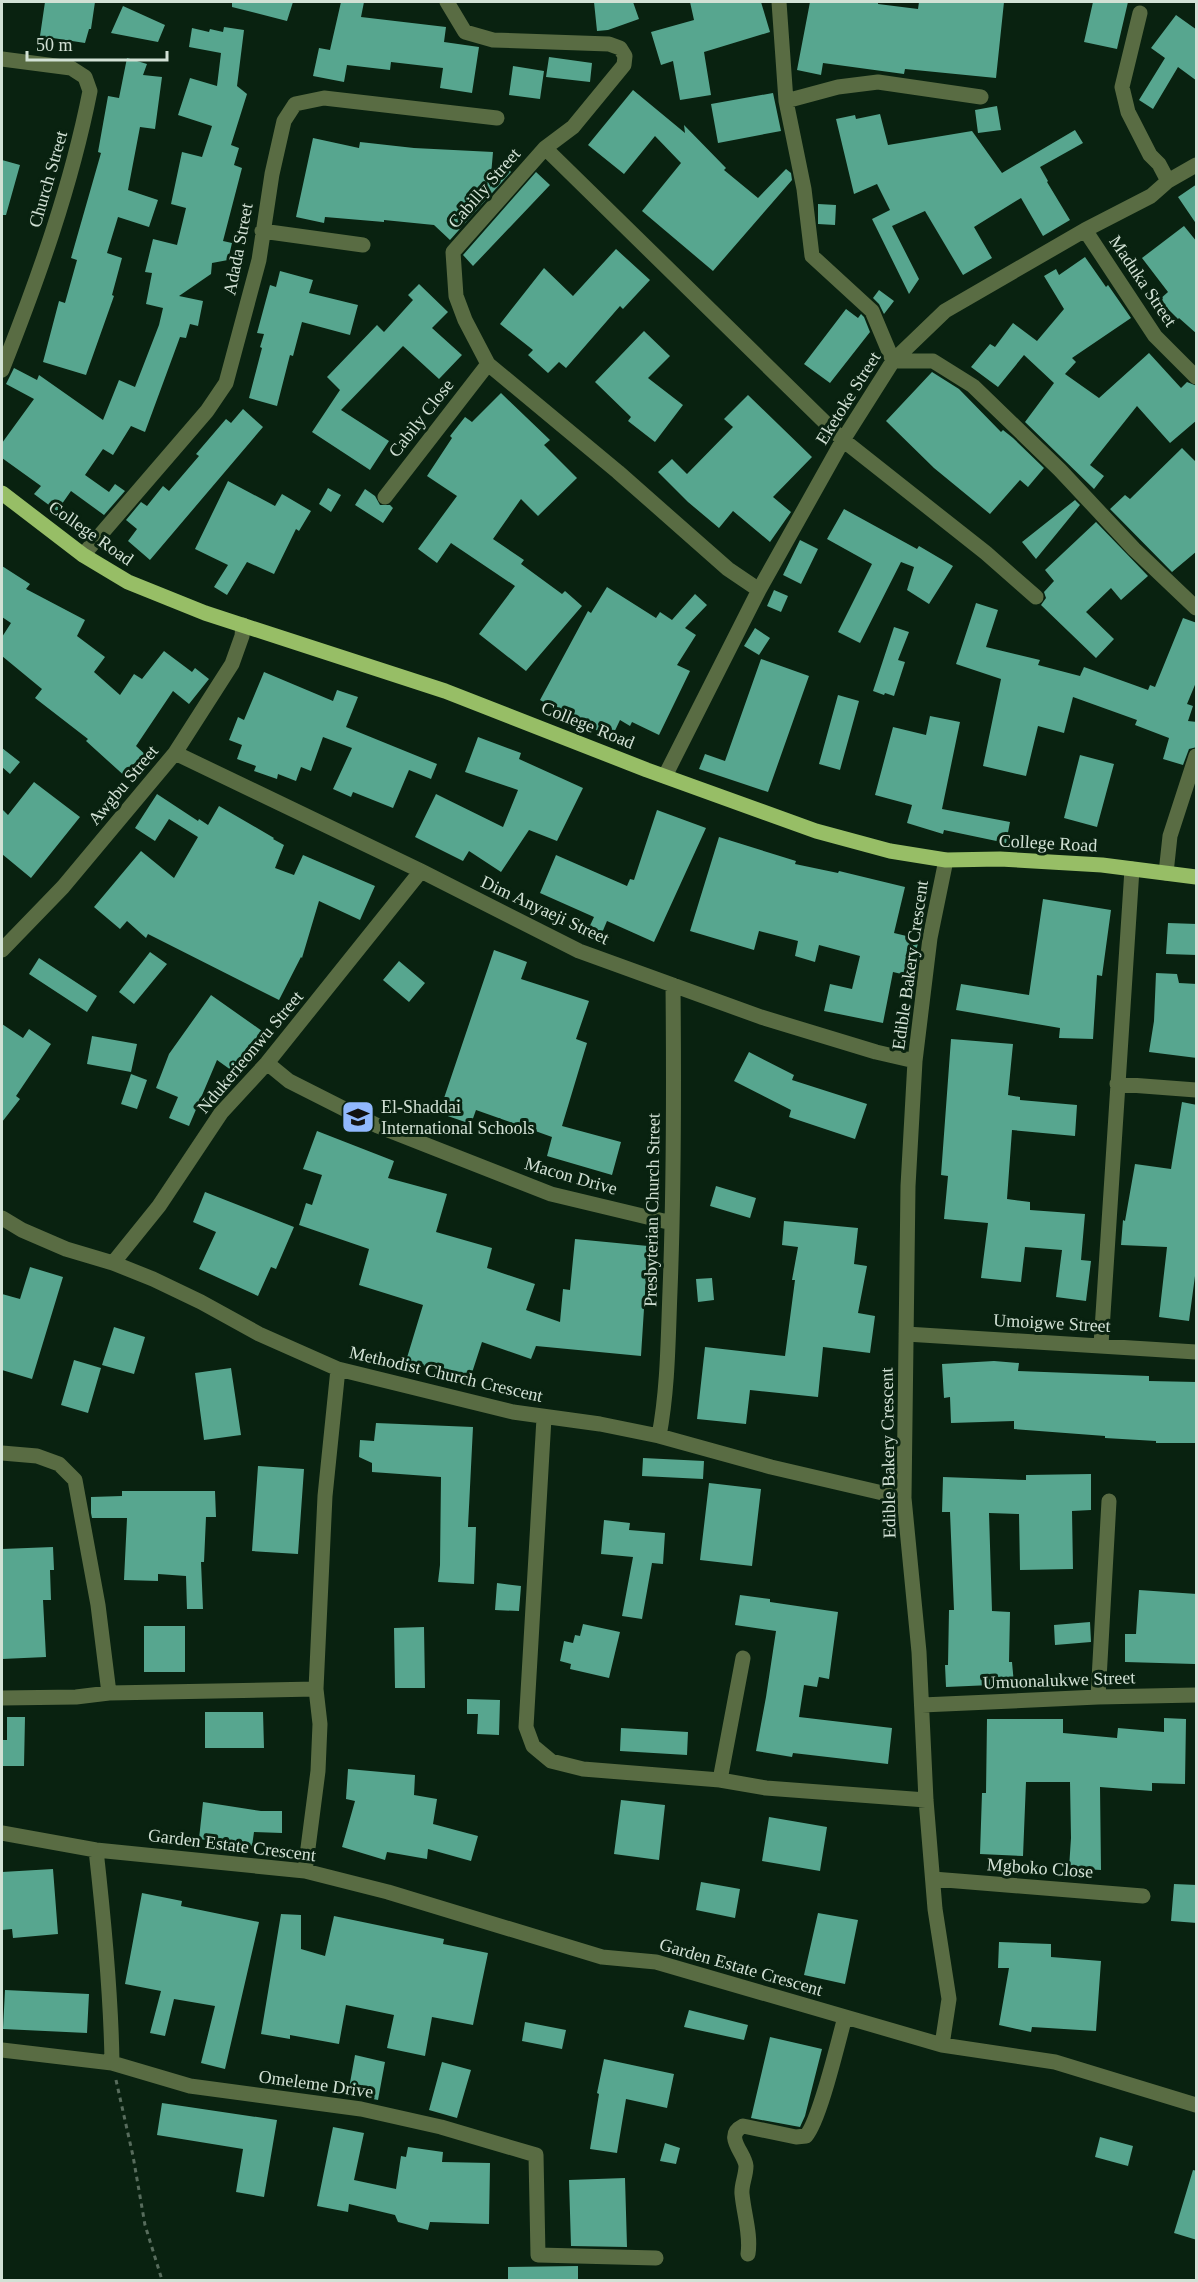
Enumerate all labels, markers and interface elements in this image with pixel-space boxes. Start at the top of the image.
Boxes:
scale bar [27,24,166,62]
text: 50 m [36,35,73,55]
street label: Church Street [25,128,71,230]
street label: Cabilly Street [444,144,524,232]
street label: Adada Street [219,201,257,297]
street label: Maduka Street [1105,232,1181,330]
street label: Eketoke Street [812,348,884,448]
street label: Cabily Close [384,375,458,461]
street label: College Road [45,497,137,569]
street label: College Road [539,697,637,753]
street label: Awgbu Street [84,741,162,829]
street label: College Road [998,830,1098,856]
street label: Dim Anyaeji Street [478,872,612,948]
street label: Edible Bakery Crescent [888,879,932,1051]
street label: Ndukerieonwu Street [193,987,307,1117]
place label: El-Shaddai International Schools [381,1097,534,1138]
school or university icon: El-Shaddai International Schools [340,1099,376,1135]
street label: Presbyterian Church Street [640,1113,664,1307]
street label: Macon Drive [522,1153,620,1199]
street label: Umoigwe Street [993,1310,1111,1336]
street label: Methodist Church Crescent [347,1342,545,1406]
street label: Edible Bakery Crescent [877,1367,899,1539]
street label: Umuonalukwe Street [982,1667,1136,1693]
street label: Garden Estate Crescent [147,1825,317,1865]
street label: Mgboko Close [986,1854,1094,1882]
street label: Garden Estate Crescent [657,1934,825,2000]
street label: Omeleme Drive [257,2066,375,2102]

